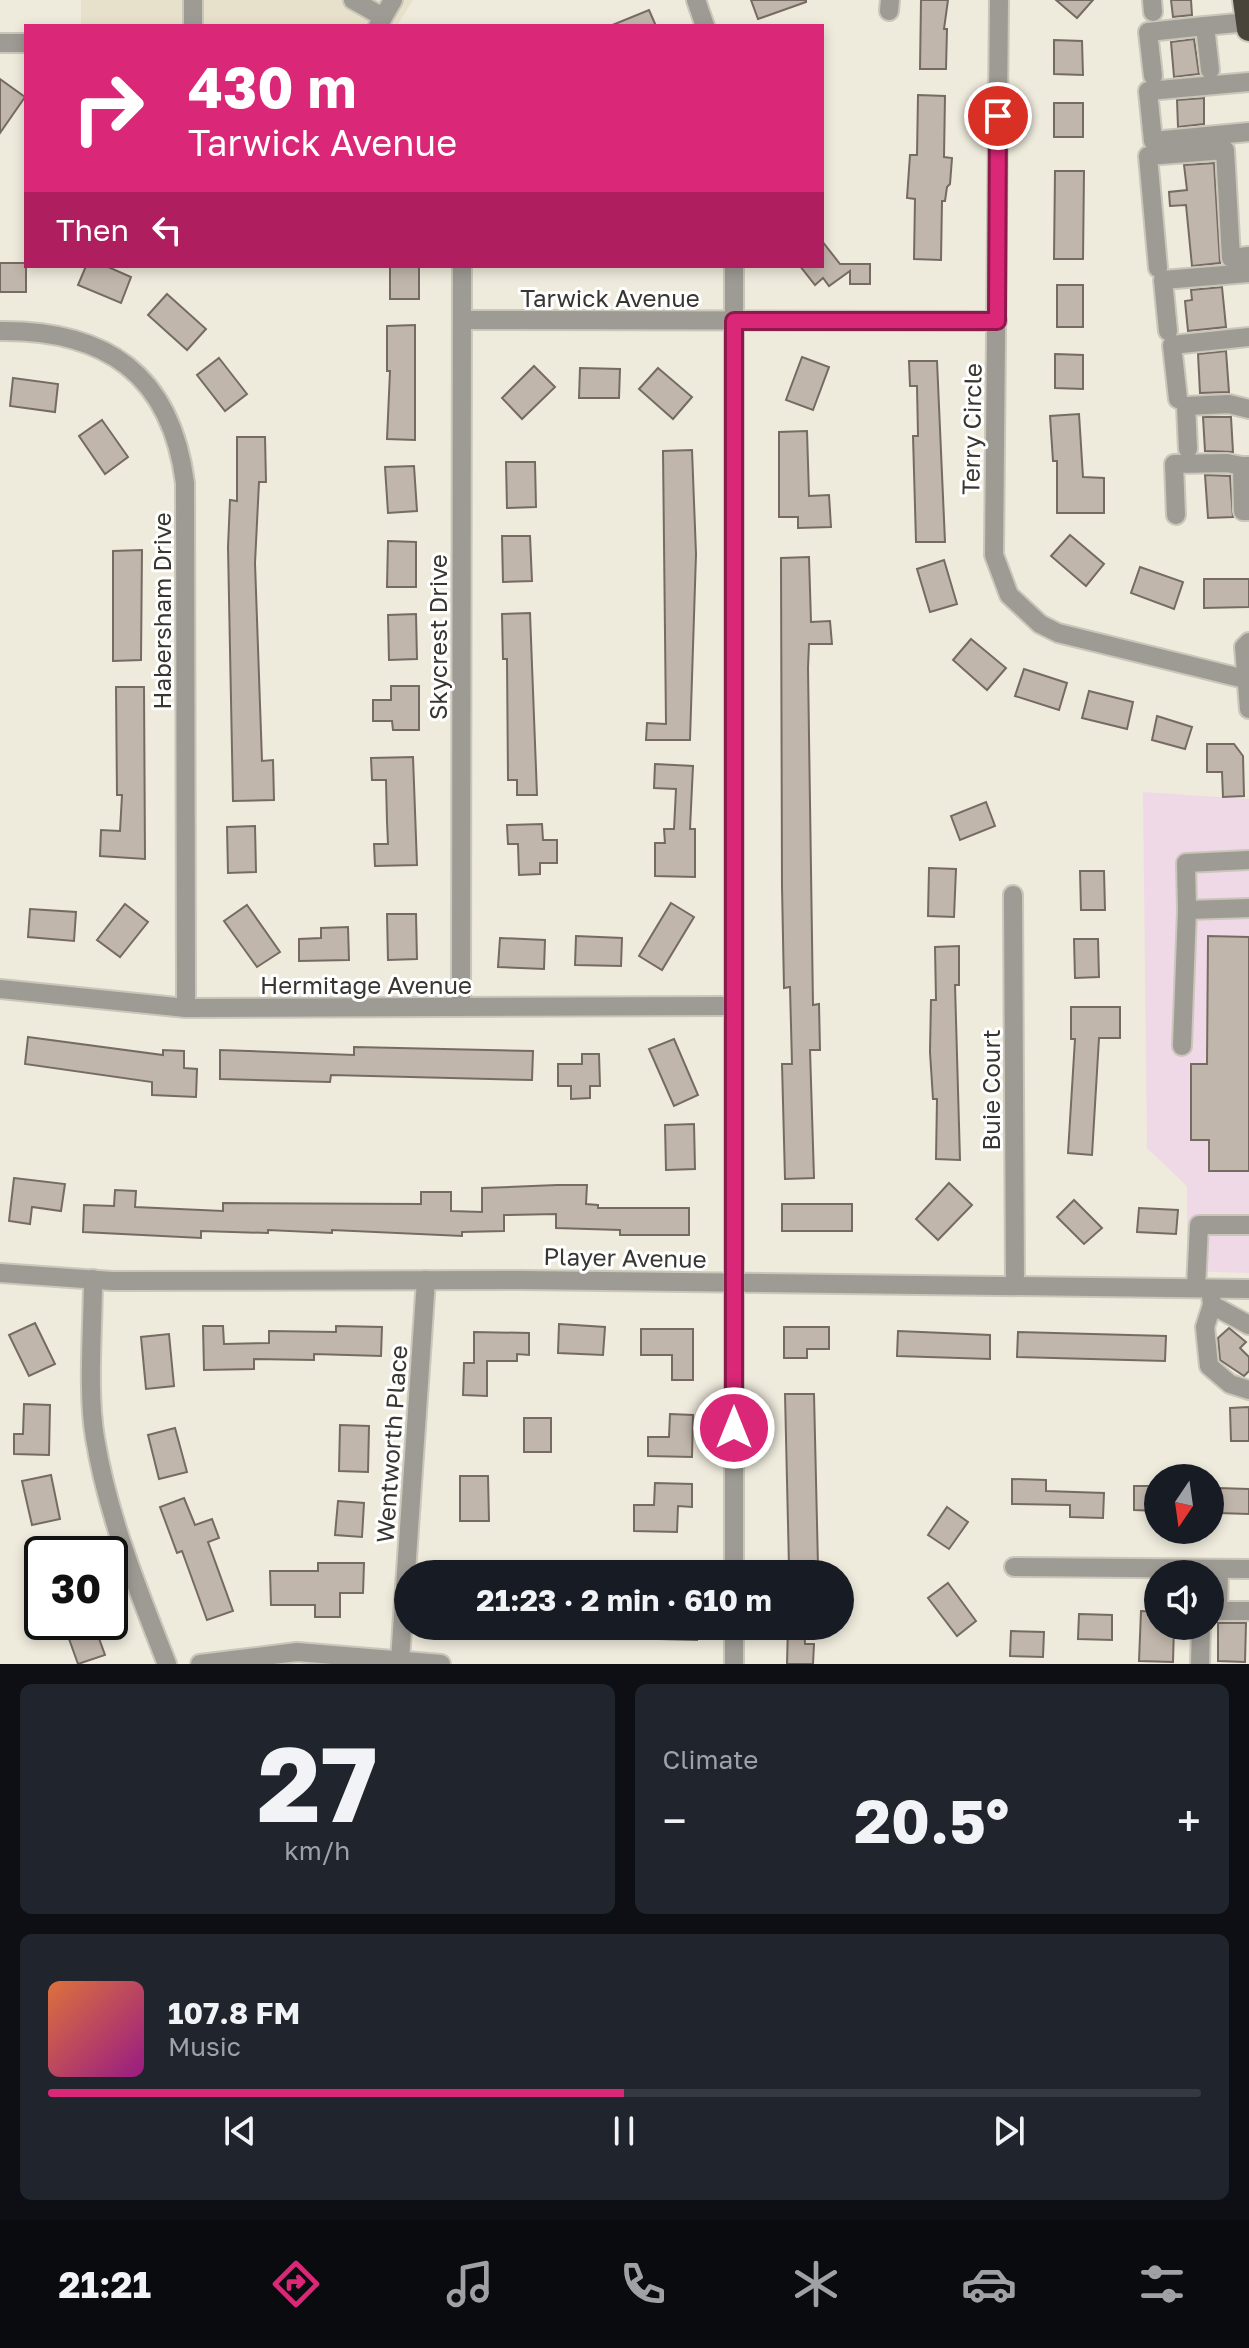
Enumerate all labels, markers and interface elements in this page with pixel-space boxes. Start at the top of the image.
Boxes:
text: 430 m [188,53,357,120]
icon: right [56,56,160,160]
pin [964,82,1032,150]
icon: arrive [976,94,1020,138]
text: Tarwick Avenue [188,121,457,164]
icon: left [145,208,189,252]
text: Then [56,212,129,248]
street label: Tarwick Avenue [520,283,700,312]
street label: Terry Circle [955,363,987,495]
street label: Habersham Drive [147,512,176,710]
street label: Skycrest Drive [423,554,452,720]
street label: Hermitage Avenue [260,970,472,999]
street label: Buie Court [976,1029,1005,1151]
street label: Player Avenue [543,1241,707,1273]
street label: Wentworth Place [370,1344,412,1544]
position arrow [692,1386,776,1470]
north arrow [1144,1464,1224,1544]
map controls [1144,1464,1224,1640]
speed limit sign: 30 [24,1536,128,1640]
button: sound [1144,1560,1224,1640]
text: 21:23 · 2 min · 610 m [476,1582,772,1618]
text: 27 [257,1720,377,1845]
text: Climate [663,1744,758,1775]
text: 20.5° [854,1784,1009,1856]
text: − [663,1794,687,1847]
text: + [1177,1794,1201,1847]
text: km/h [284,1835,350,1866]
text: 107.8 FM [168,1995,300,2031]
text: Music [168,2031,241,2062]
icon: previous [218,2109,262,2153]
icon: pause [602,2109,646,2153]
icon: next [987,2109,1031,2153]
icon: directions [268,2256,324,2312]
icon: music [442,2256,498,2312]
icon: phone [615,2256,671,2312]
icon: climate [788,2256,844,2312]
icon: car [961,2256,1017,2312]
icon: filters [1134,2256,1190,2312]
text: 21:21 [59,2263,151,2306]

